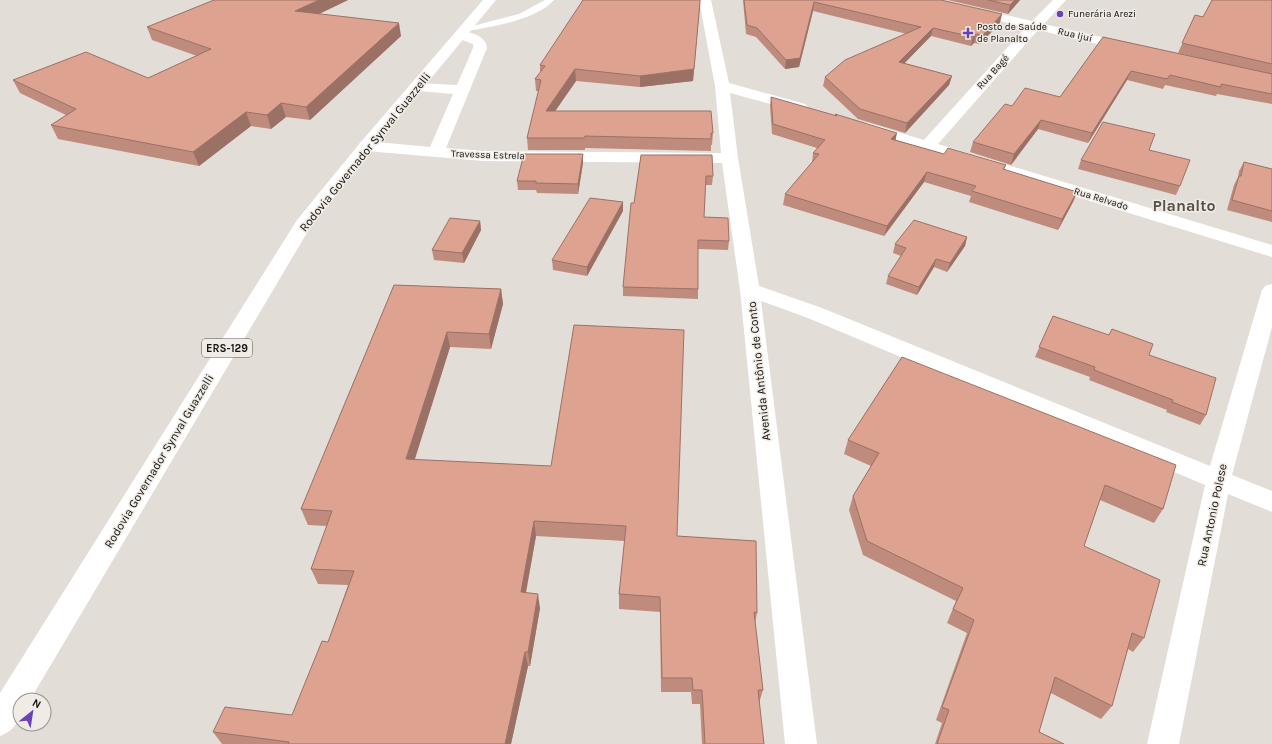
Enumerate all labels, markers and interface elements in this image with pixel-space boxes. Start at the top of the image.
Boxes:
place label: Funerária Arezi [1068,8,1136,20]
marker: Funerária Arezi [1055,9,1065,19]
place label: Posto de Saúde de Planalto [977,21,1047,45]
street label: Rua Ijuí [1057,25,1093,45]
marker: Posto de Saúde de Planalto [962,27,974,39]
street label: Rua Bagé [974,52,1012,92]
street label: Rodovia Governador Synval Guazzelli [296,70,434,234]
street label: Travessa Estrela [451,148,525,162]
street label: Rua Relvado [1072,185,1130,213]
district label: Planalto [1152,196,1216,215]
street label: Avenida Antônio de Conto [745,301,773,441]
road number: ERS-129 [202,339,252,357]
street label: Rodovia Governador Synval Guazzelli [101,371,217,551]
street label: Rua Antonio Polese [1194,462,1230,568]
north arrow [12,692,52,732]
text: N [30,696,43,711]

